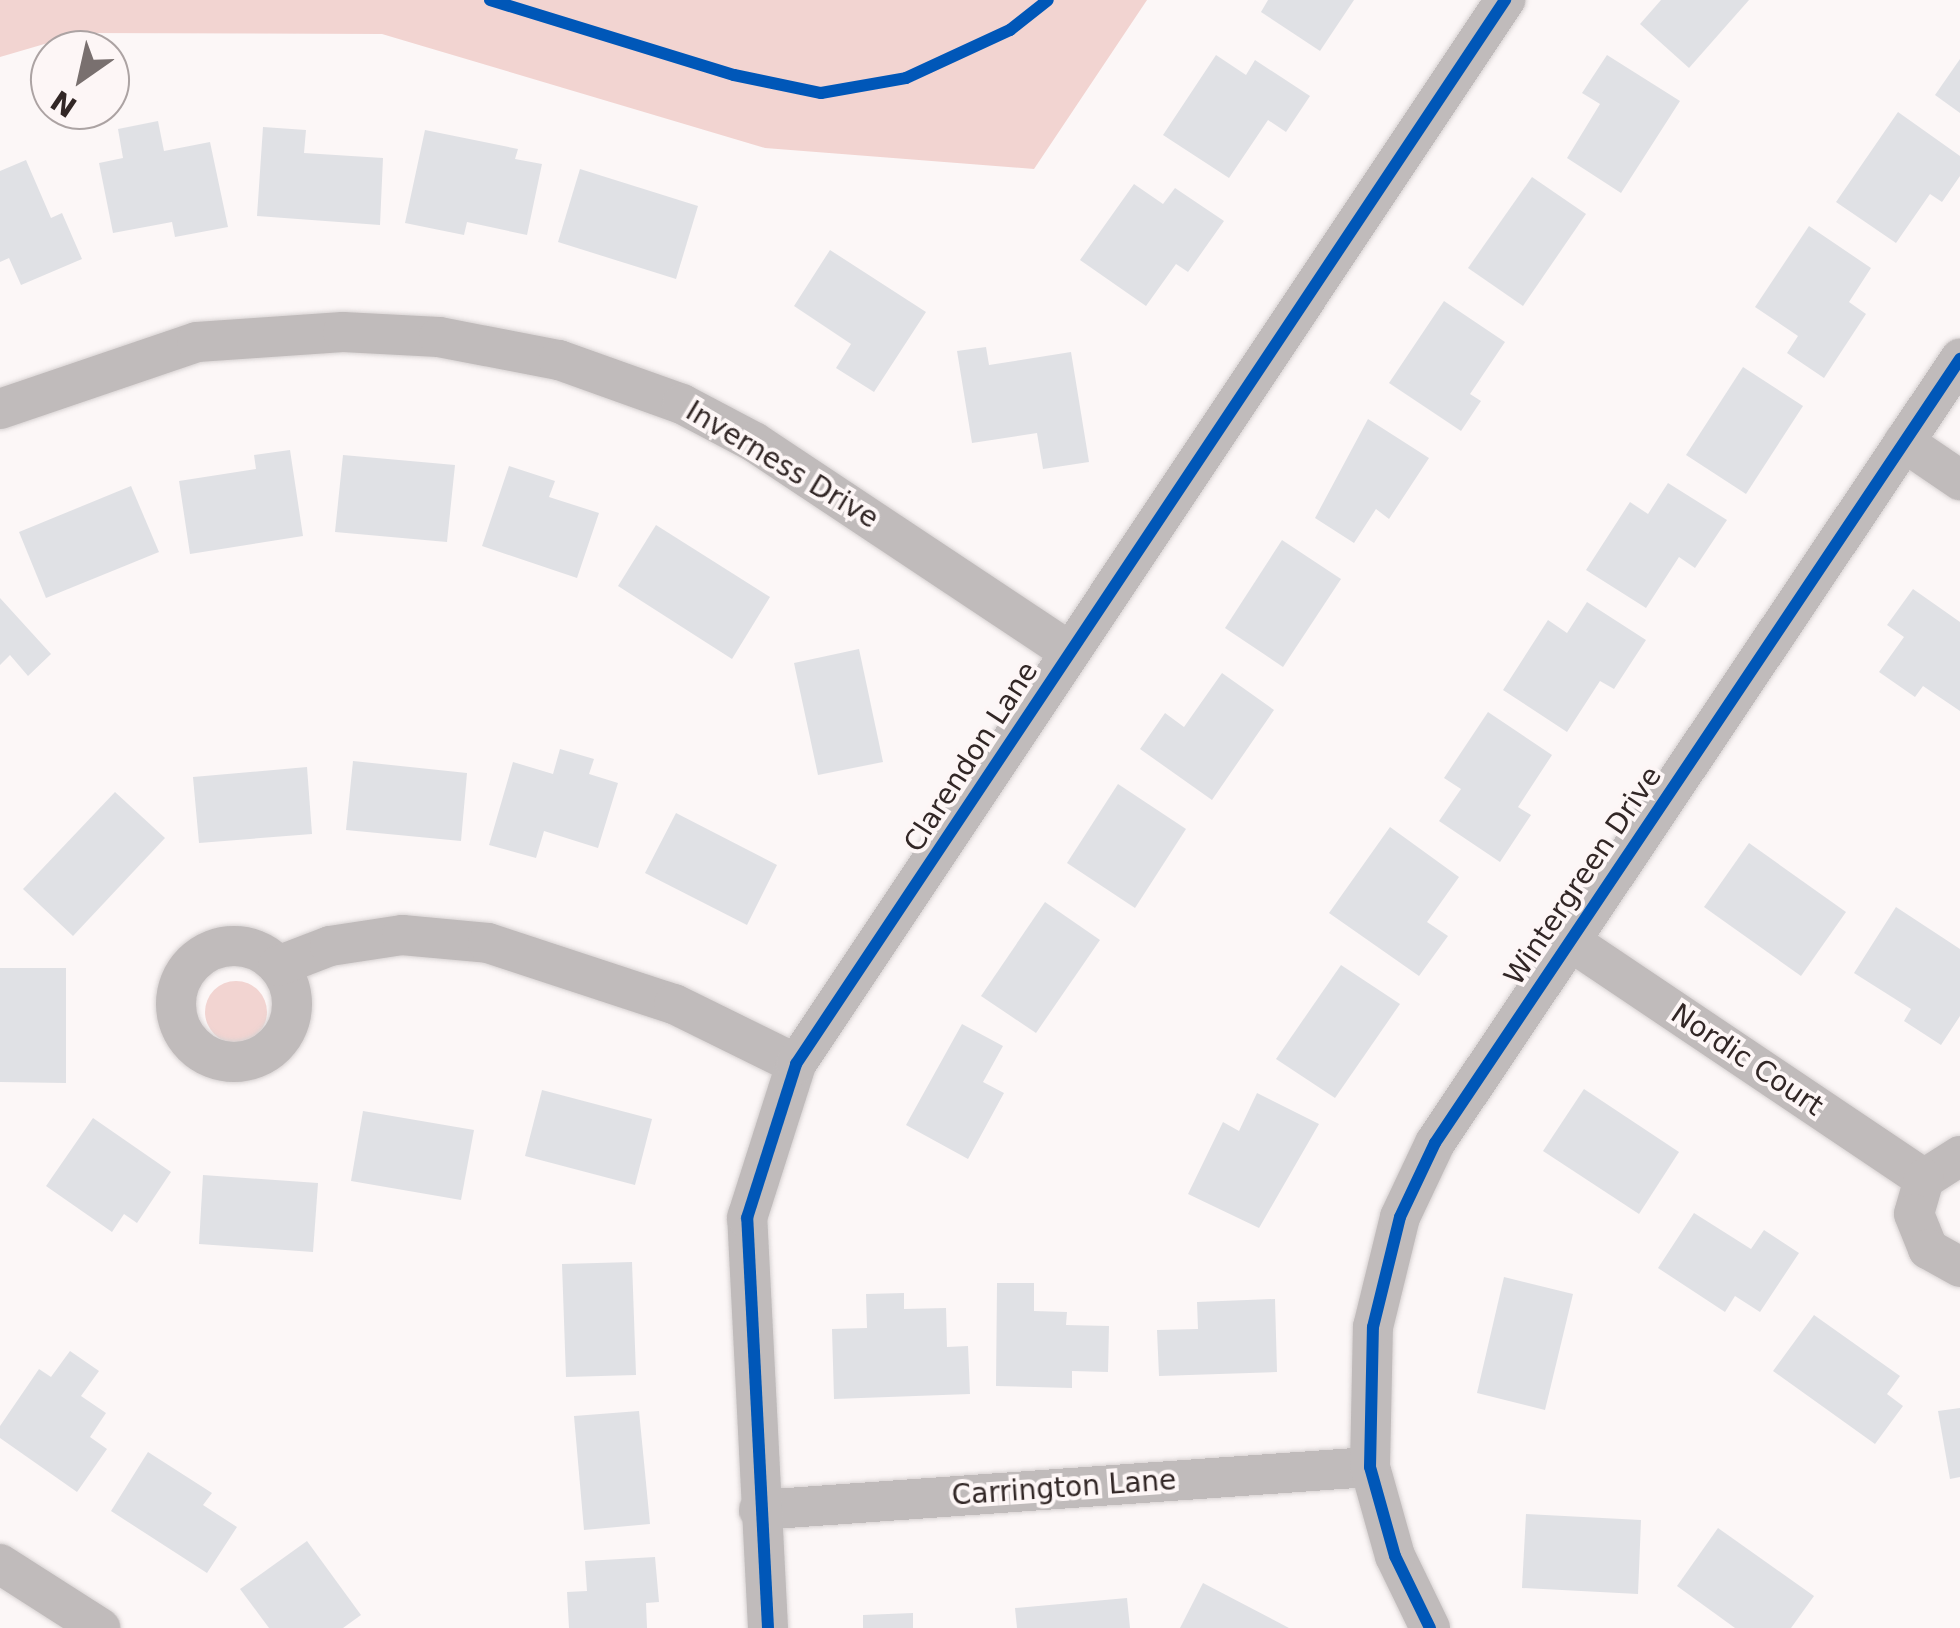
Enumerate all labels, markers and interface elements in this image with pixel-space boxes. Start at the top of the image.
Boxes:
north arrow [30,30,130,130]
text: N [45,83,83,124]
street label: Inverness Drive [680,394,884,536]
street label: Clarendon Lane [897,656,1045,858]
street label: Wintergreen Drive [1497,760,1669,992]
street label: Nordic Court [1665,997,1829,1123]
street label: Carrington Lane [951,1463,1177,1513]

